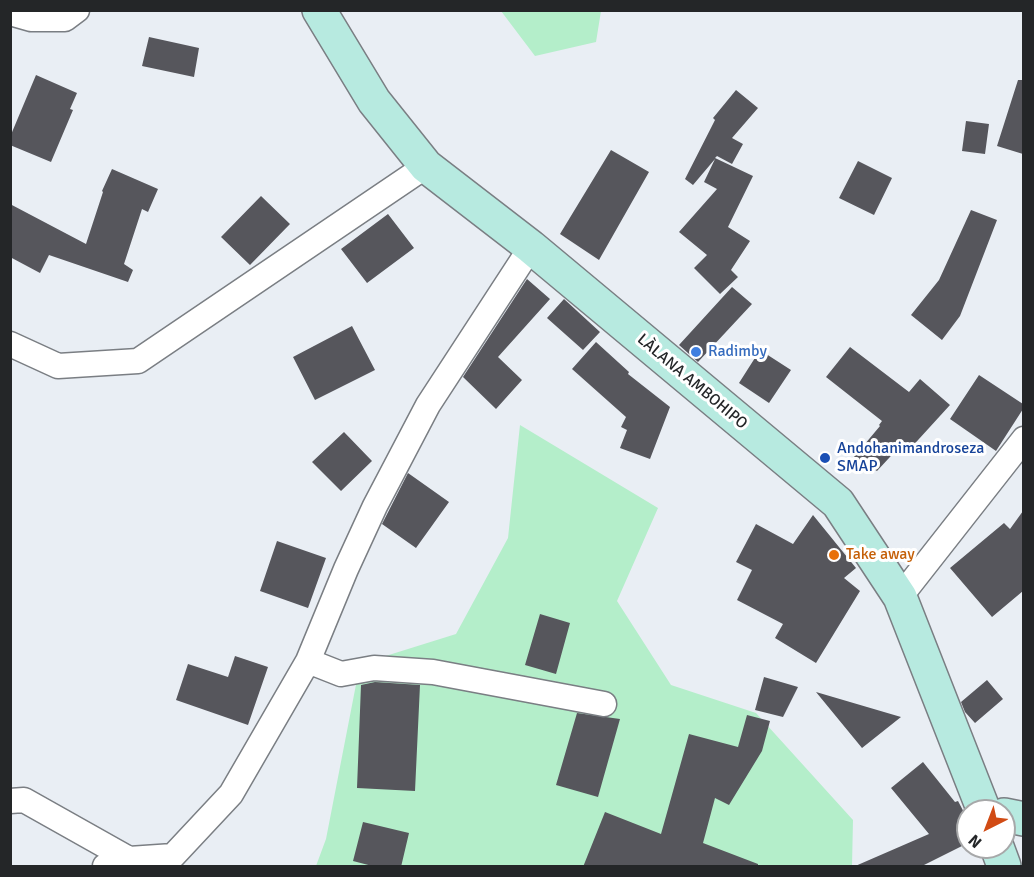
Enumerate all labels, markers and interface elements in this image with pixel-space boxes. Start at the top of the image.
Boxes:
street label: LÀLANA AMBOHIPO [633,330,751,434]
place label: Radimby [708,342,767,362]
marker: Radimby [689,345,703,359]
place label: Andohanimandroseza SMAP [837,439,984,477]
marker: Andohanimandroseza SMAP [818,451,832,465]
place label: Take away [846,545,915,565]
marker: Take away [827,548,841,562]
north arrow [956,799,1016,859]
text: N [964,830,986,852]

